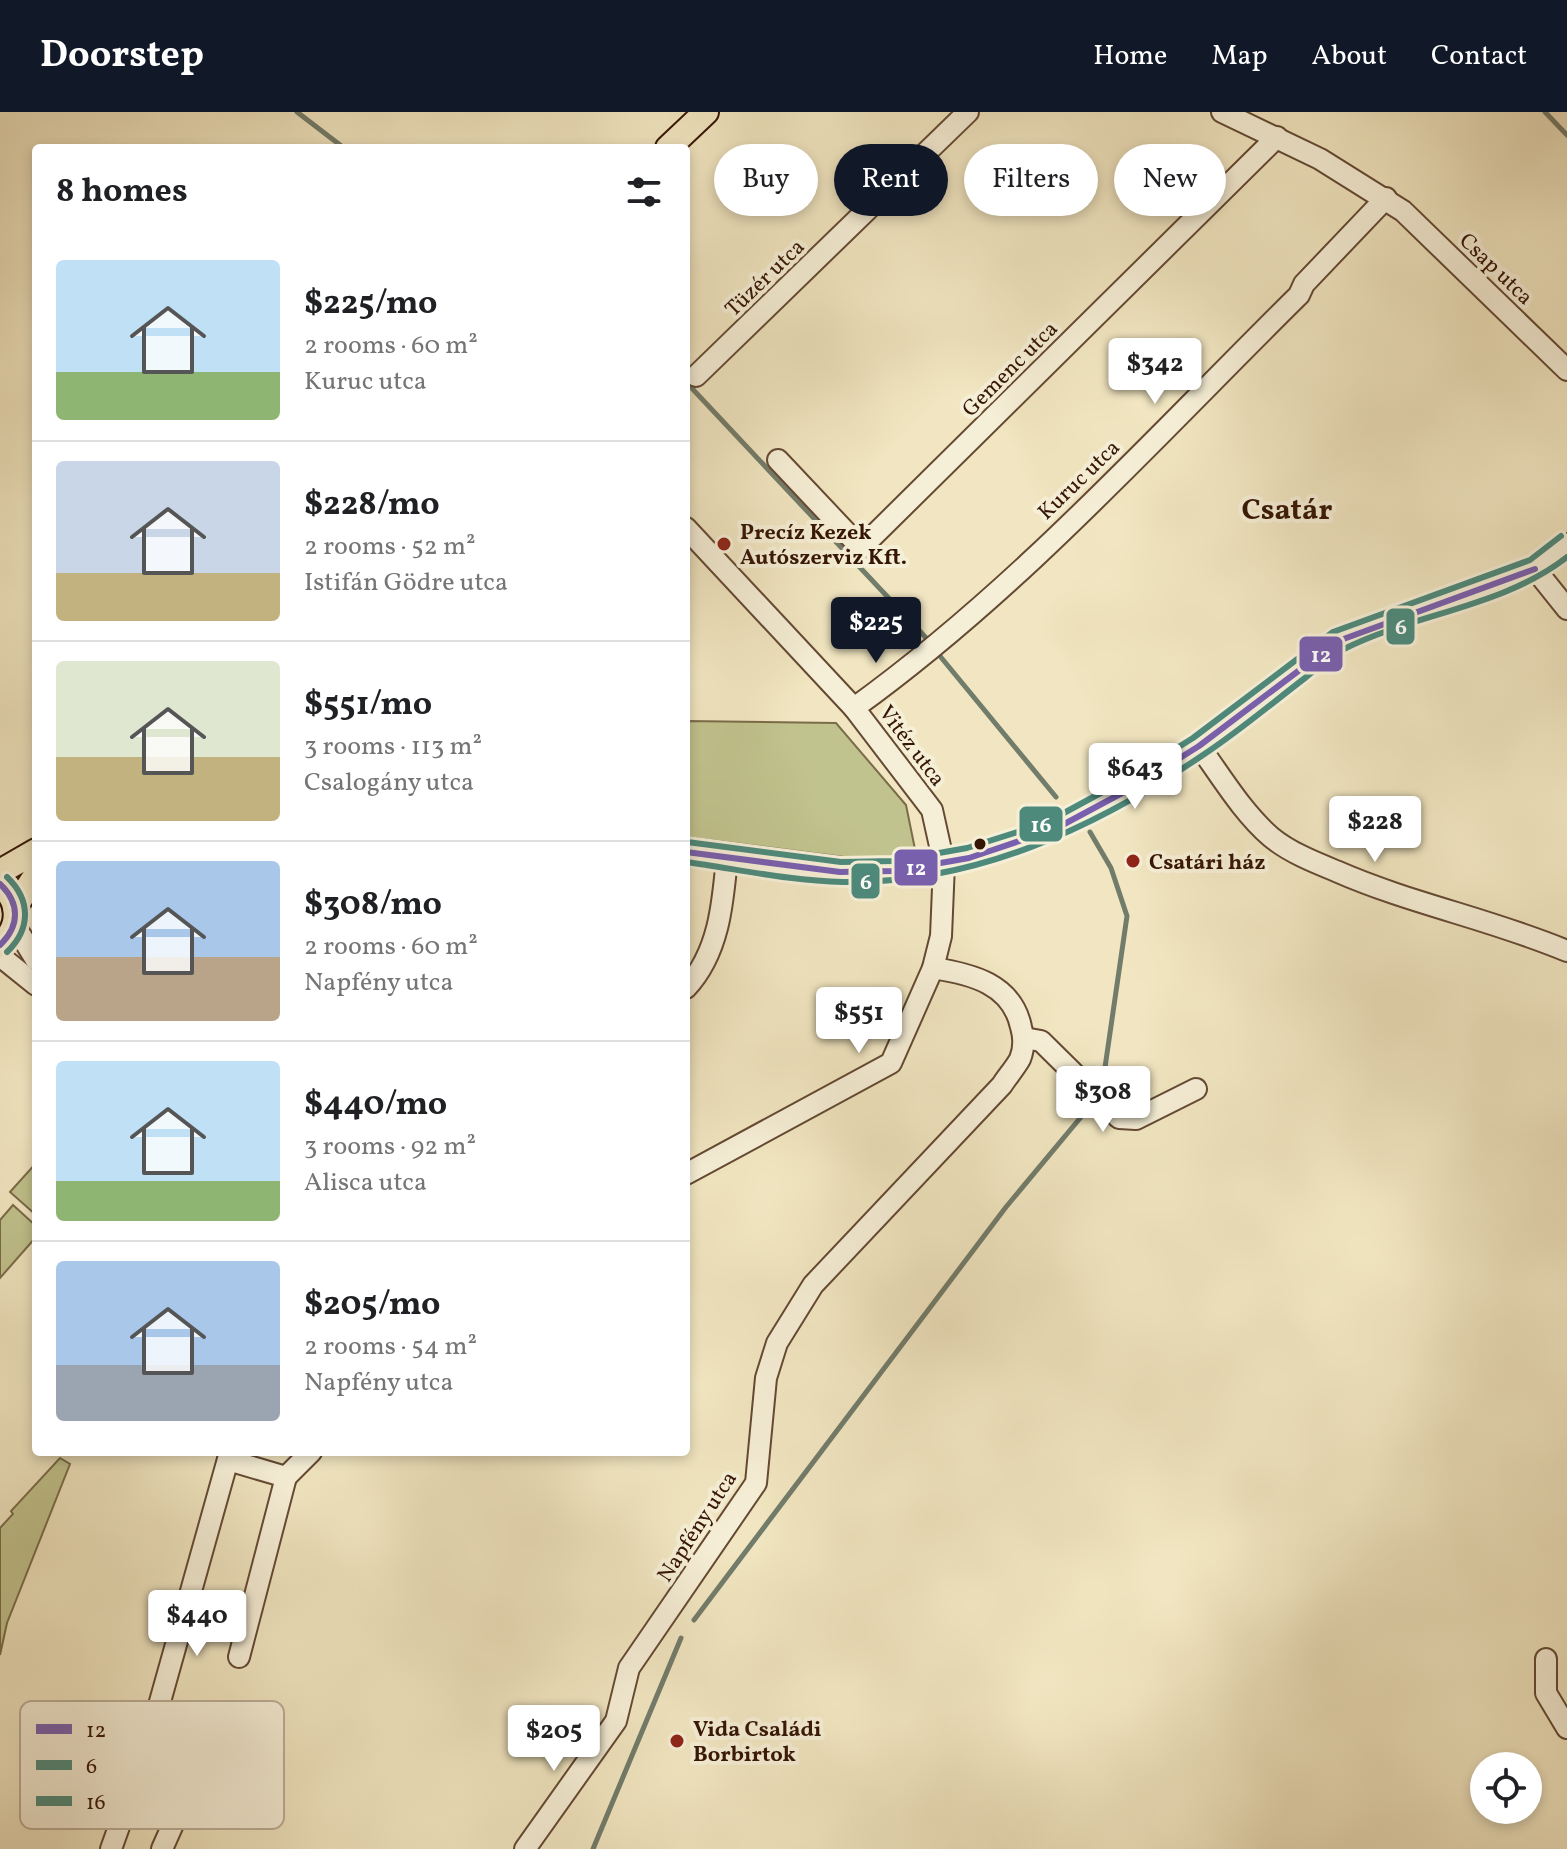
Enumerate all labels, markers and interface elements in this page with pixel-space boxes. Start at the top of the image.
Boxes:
text: Doorstep [40,30,204,83]
text: Home [1093,37,1167,76]
text: Map [1211,37,1267,76]
text: About [1311,37,1387,76]
text: Contact [1431,37,1527,76]
chip: Buy [714,144,818,216]
chip: Rent [834,144,948,216]
chip: Filters [964,144,1098,216]
chip: New [1114,144,1226,216]
text: 8 homes [56,169,188,216]
icon: filters [622,170,666,214]
street label: Csap utca [1451,227,1539,313]
street label: Tüzér utca [719,233,813,325]
text: $225/mo [304,281,437,328]
icon: home [120,292,216,388]
street label: Gemenc utca [956,315,1066,425]
text: 2 rooms · 60 m² [304,328,478,364]
pin: $342 [1108,338,1202,406]
text: $342 [1126,346,1184,382]
text: Kuruc utca [304,364,427,400]
street label: Kuruc utca [1032,434,1128,528]
text: $228/mo [304,482,440,529]
district label: Csatár [1241,490,1333,532]
icon: home [120,493,216,589]
place label: Precíz Kezek Autószerviz Kft. [740,518,907,574]
text: 2 rooms · 52 m² [304,529,476,565]
marker: Precíz Kezek Autószerviz Kft. [715,535,733,553]
text: Istifán Gödre utca [304,565,508,601]
pin: $225 [829,597,923,665]
text: $225 [849,605,903,641]
line badge: 6 [1385,607,1416,646]
text: 6 [1395,613,1407,644]
line badge: 12 [1298,635,1344,673]
text: 12 [1311,641,1331,672]
text: $551/mo [304,682,432,729]
icon: home [120,693,216,789]
street label: Vitéz utca [870,699,952,794]
text: 3 rooms · 113 m² [304,729,482,765]
pin: $643 [1088,743,1182,811]
text: $643 [1107,751,1163,787]
text: Csalogány utca [304,765,474,801]
pin: $228 [1328,796,1422,864]
text: $228 [1347,804,1403,840]
line badge: 16 [1018,805,1064,843]
text: 16 [1031,811,1051,842]
unlabelled marker [972,836,988,852]
line badge: 12 [893,848,939,887]
place label: Csatári ház [1149,848,1266,879]
marker: Csatári ház [1124,852,1142,870]
text: 12 [906,854,926,885]
line badge: 6 [850,862,881,900]
text: 6 [860,868,872,899]
text: $308/mo [304,882,442,929]
icon: home [120,893,216,989]
text: 2 rooms · 60 m² [304,929,478,965]
text: Napfény utca [304,965,453,1001]
pin: $551 [812,987,906,1055]
text: $551 [834,995,884,1031]
pin: $308 [1056,1066,1150,1134]
text: $308 [1074,1074,1132,1110]
text: $440/mo [304,1082,447,1129]
icon: home [120,1093,216,1189]
text: 3 rooms · 92 m² [304,1129,476,1165]
text: Alisca utca [304,1165,427,1201]
text: $205/mo [304,1282,440,1329]
icon: home [120,1293,216,1389]
text: 2 rooms · 54 m² [304,1329,477,1365]
text: Napfény utca [304,1365,453,1401]
street label: Napfény utca [651,1466,746,1589]
pin: $440 [150,1590,244,1658]
text: $440 [166,1598,228,1634]
legend [20,1701,284,1829]
pin: $205 [507,1705,601,1773]
text: $205 [526,1713,582,1749]
place label: Vida Családi Borbirtok [693,1715,822,1771]
text: 12 [86,1716,106,1747]
marker: Vida Családi Borbirtok [668,1732,686,1750]
text: 6 [86,1752,97,1783]
map controls [1470,1752,1542,1824]
button: locate [1470,1752,1542,1824]
text: 16 [86,1788,106,1819]

